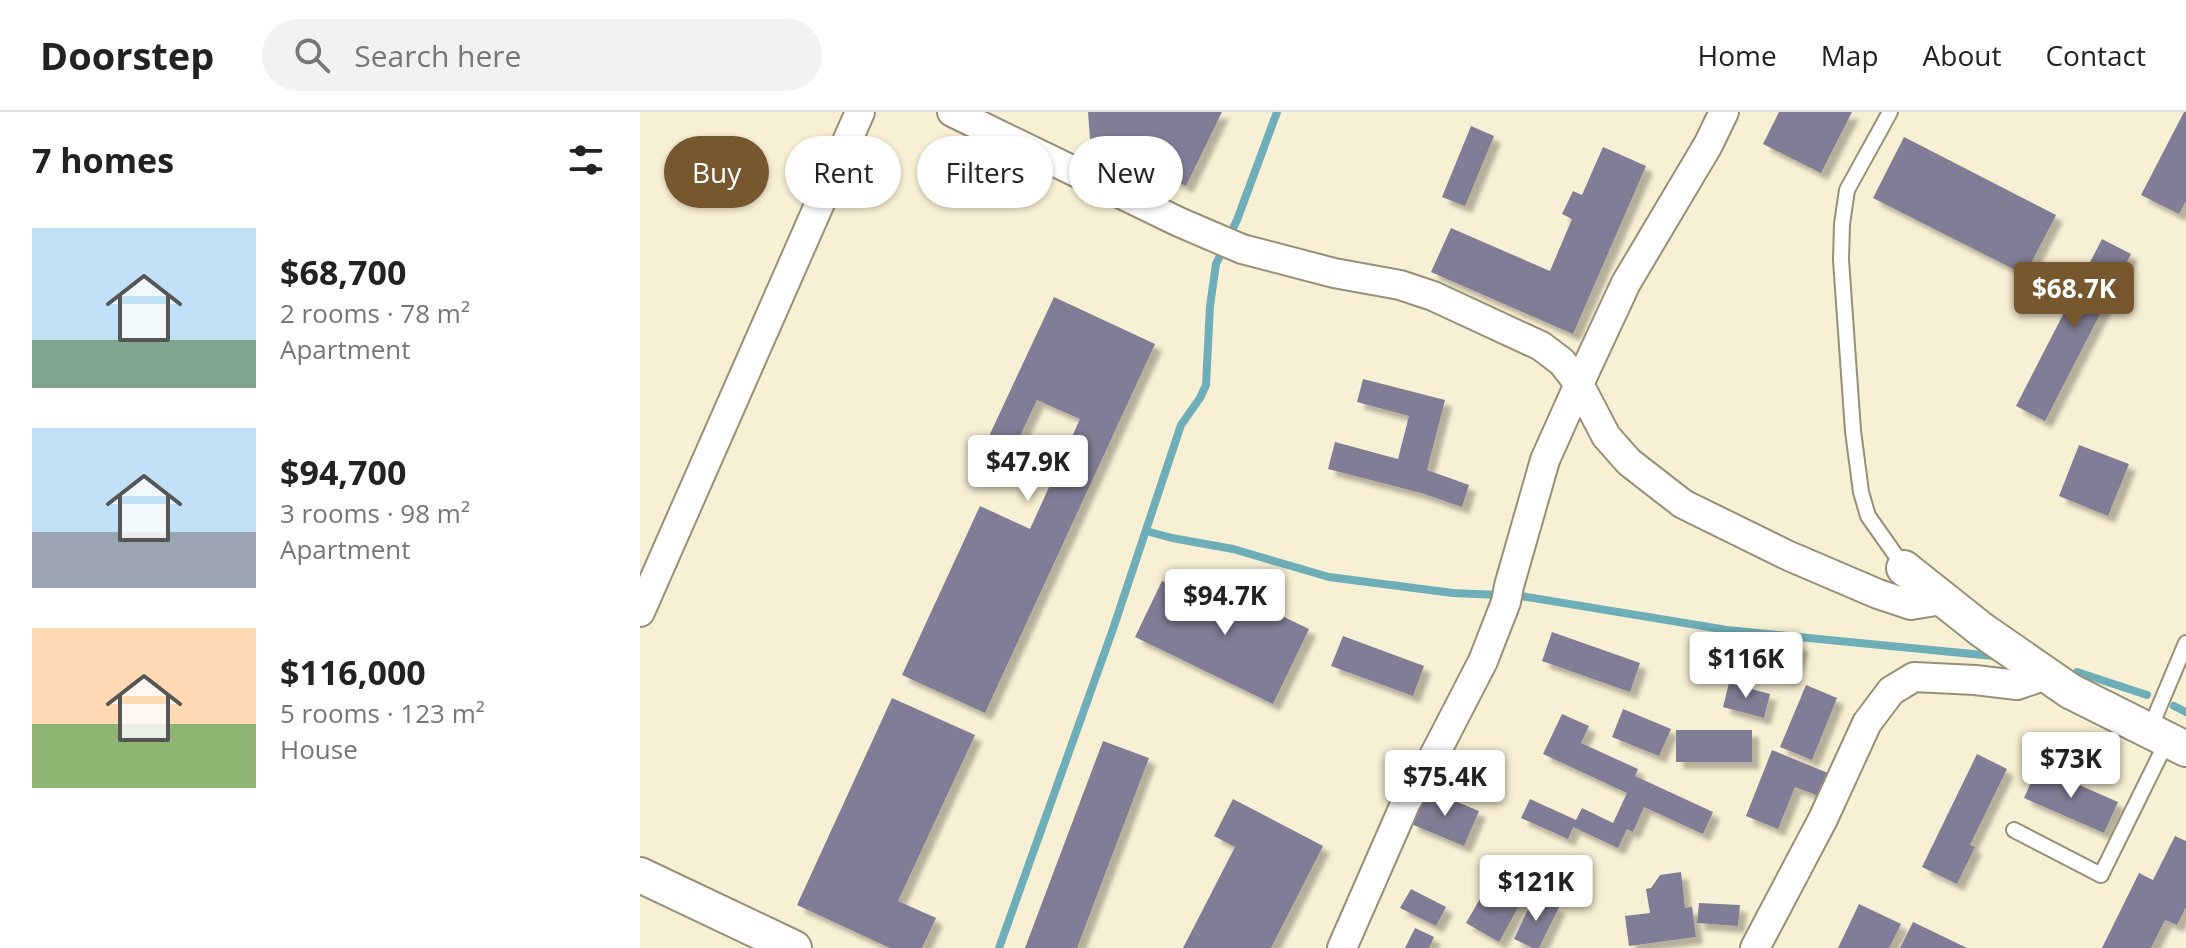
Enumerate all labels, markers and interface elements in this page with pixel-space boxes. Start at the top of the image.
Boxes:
search box [262,19,822,91]
text: Doorstep [40,29,214,81]
icon: search [290,33,334,77]
text: Search here [354,35,521,76]
text: Home [1698,36,1777,74]
text: Map [1821,36,1879,74]
text: About [1923,36,2001,74]
text: Contact [2045,36,2146,74]
chip: Buy [664,136,769,208]
chip: Rent [785,136,901,208]
chip: Filters [917,136,1053,208]
chip: New [1069,136,1183,208]
text: 7 homes [32,137,174,183]
icon: filters [564,138,608,182]
text: $68,700 [280,249,406,295]
icon: home [96,260,192,356]
pin: $68.7K [2009,262,2139,330]
text: $68.7K [2032,270,2116,306]
text: 2 rooms · 78 m² [280,295,470,331]
text: Apartment [280,331,411,367]
pin: $47.9K [963,435,1093,503]
text: $47.9K [986,443,1070,479]
text: $94,700 [280,449,406,495]
icon: home [96,460,192,556]
text: 3 rooms · 98 m² [280,495,470,531]
text: Apartment [280,531,411,567]
pin: $94.7K [1160,569,1290,637]
text: $94.7K [1183,577,1267,613]
pin: $116K [1690,632,1802,700]
text: $116K [1708,640,1784,676]
text: $116,000 [280,649,426,695]
icon: home [96,660,192,756]
text: 5 rooms · 123 m² [280,695,485,731]
text: House [280,731,358,767]
pin: $73K [2024,732,2118,800]
text: $73K [2040,740,2102,776]
pin: $75.4K [1380,750,1510,818]
text: $75.4K [1403,758,1487,794]
pin: $121K [1480,855,1592,923]
text: $121K [1498,863,1574,899]

